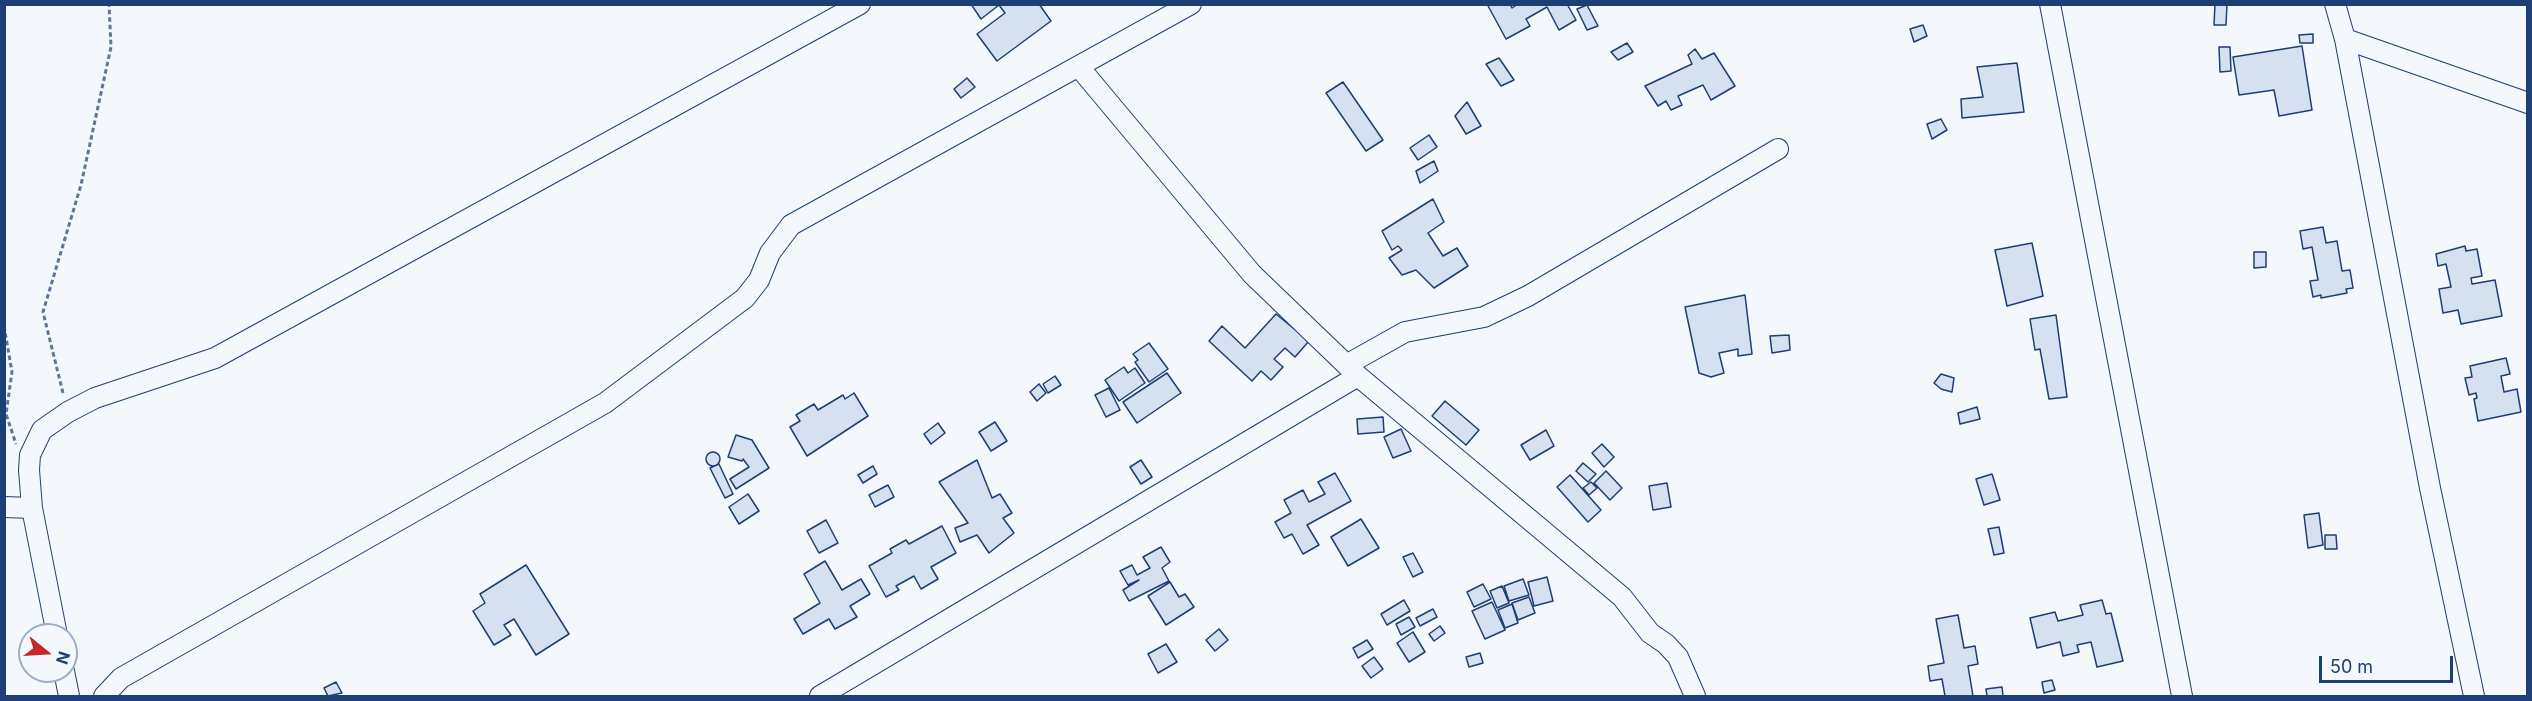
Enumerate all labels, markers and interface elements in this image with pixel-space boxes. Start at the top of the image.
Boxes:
north arrow [18,623,78,683]
scale bar [2322,644,2456,682]
text: N [52,649,75,667]
text: 50 m [2330,656,2373,677]

